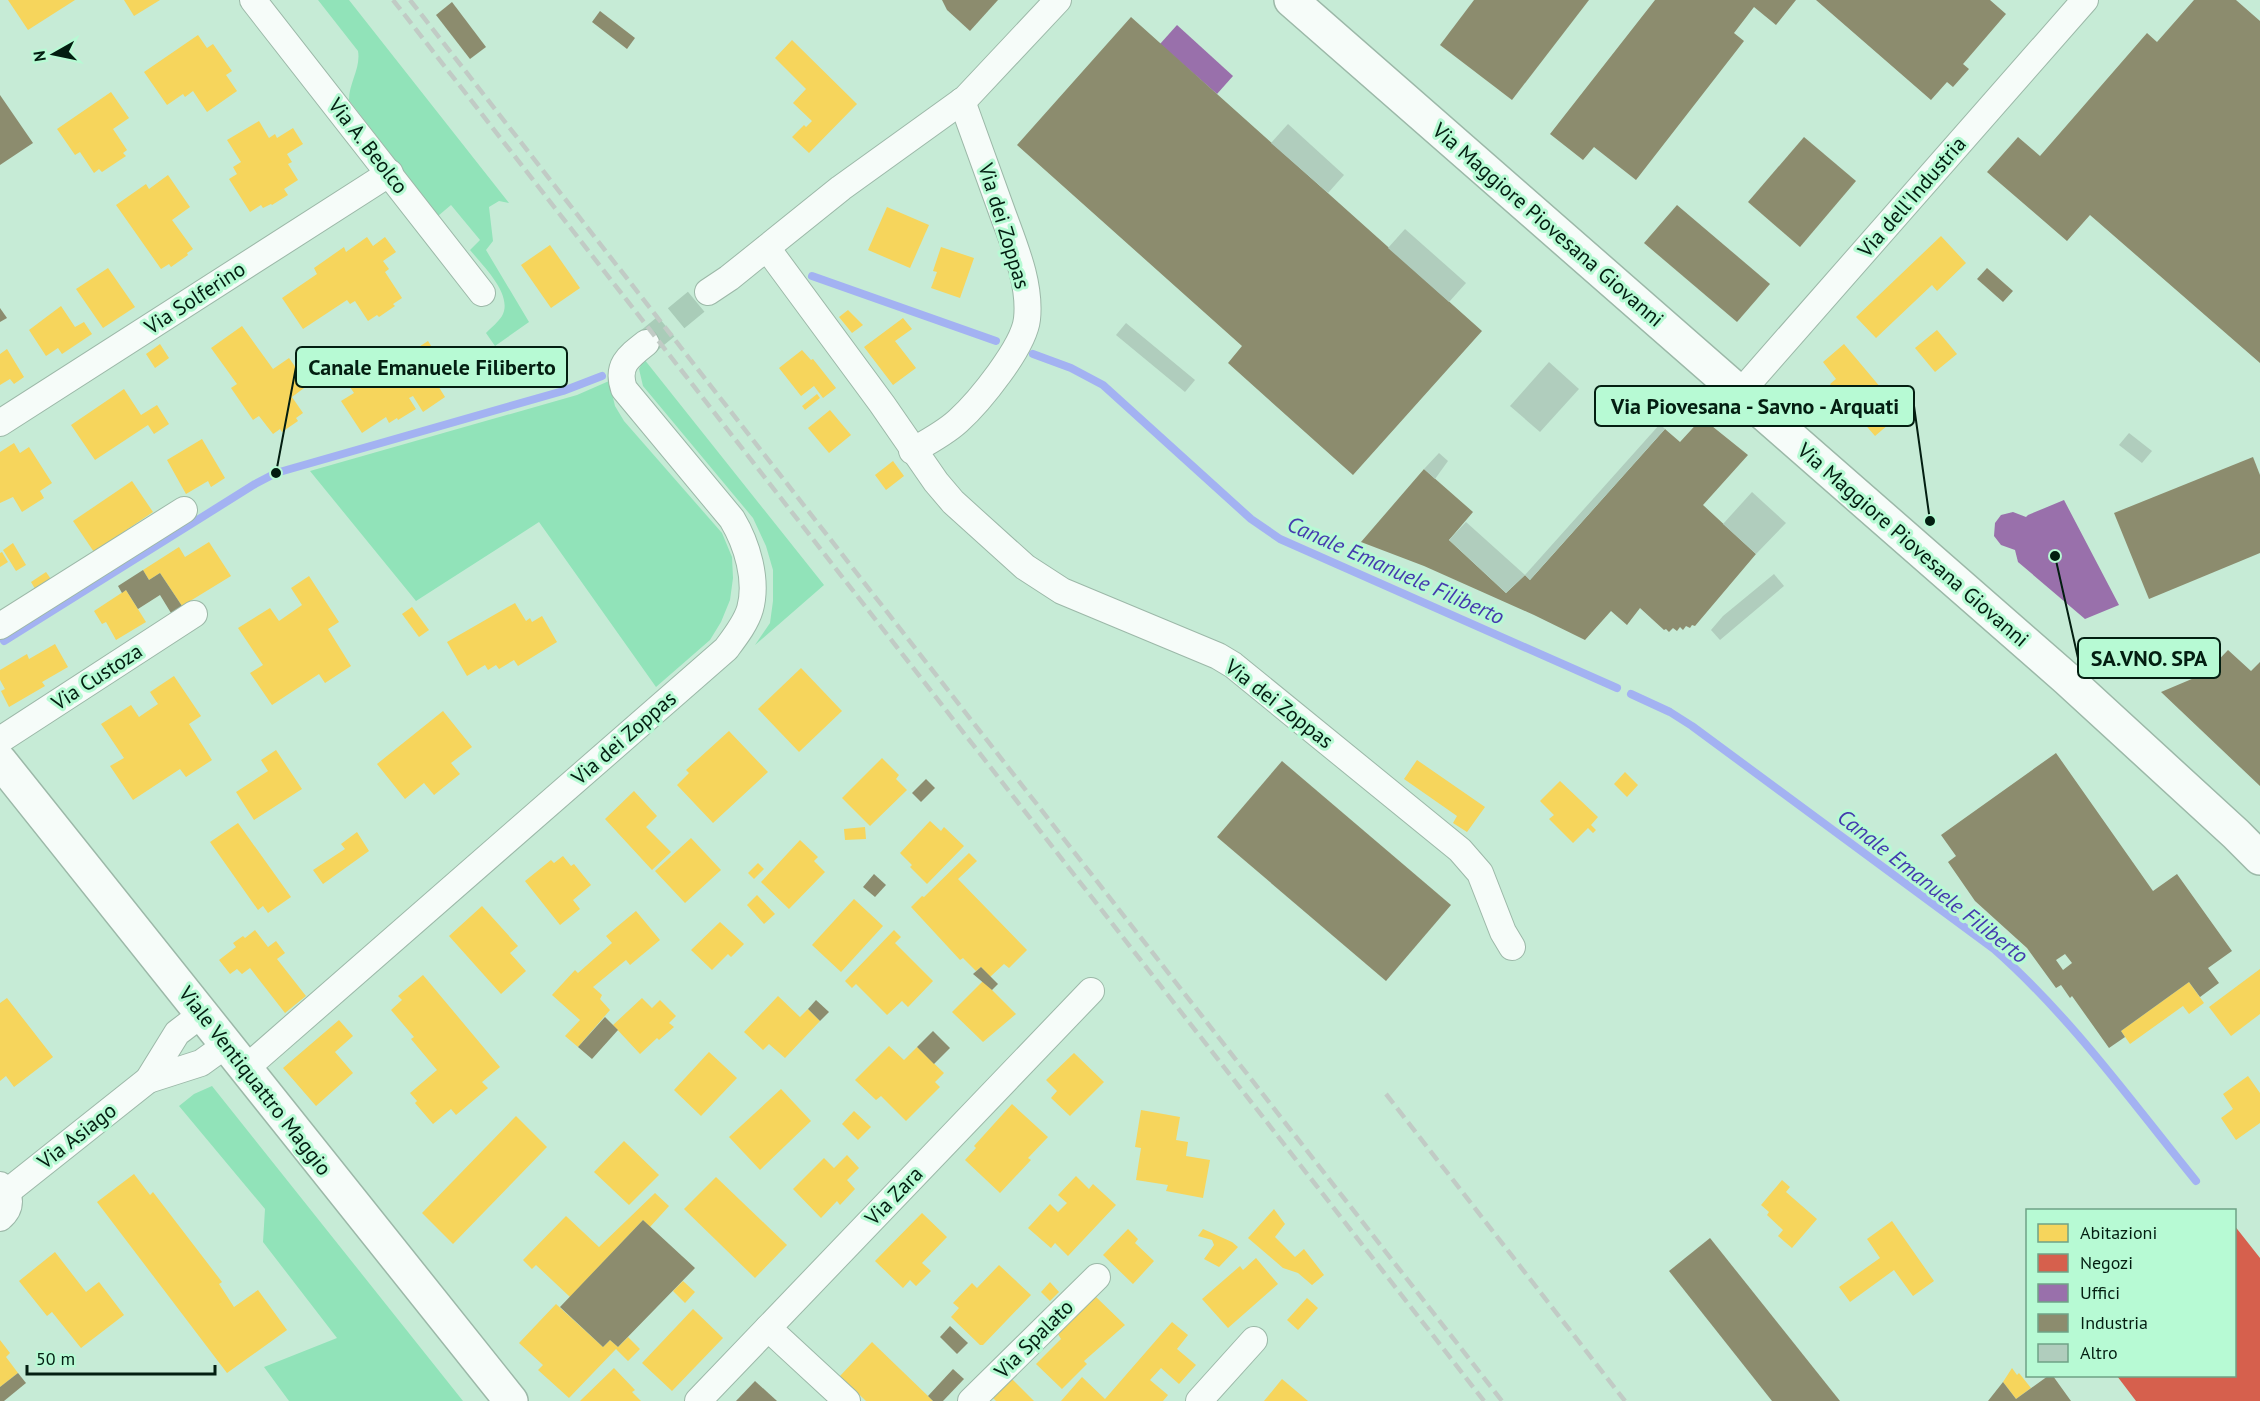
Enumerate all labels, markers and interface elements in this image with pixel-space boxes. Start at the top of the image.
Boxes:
north arrow [24,24,84,84]
text: N [28,50,50,63]
street label: Via A. Beolco [322,91,414,199]
street label: Via Maggiore Piovesana Giovanni [1426,116,1670,332]
street label: Via dell'Industria [1851,131,1972,264]
street label: Via dei Zoppas [972,159,1036,292]
street label: Via Solferino [138,255,250,341]
callout: Canale Emanuele Filiberto [296,347,567,387]
text: Canale Emanuele Filiberto [308,353,556,381]
callout: Via Piovesana - Savno - Arquati [1595,386,1914,426]
text: Via Piovesana - Savno - Arquati [1610,392,1899,420]
street label: Via Maggiore Piovesana Giovanni [1791,436,2035,652]
water label: Canale Emanuele Filiberto [1283,510,1509,630]
street label: Via Custoza [45,637,147,716]
callout: SA.VNO. SPA [2078,638,2220,678]
text: SA.VNO. SPA [2091,644,2208,672]
street label: Via dei Zoppas [1219,652,1339,754]
street label: Via dei Zoppas [565,685,682,791]
water label: Canale Emanuele Filiberto [1832,803,2034,969]
street label: Viale Ventiquattro Maggio [172,980,338,1181]
street label: Via Asiago [31,1096,121,1175]
street label: Via Zara [858,1160,928,1232]
legend [2026,1209,2236,1377]
text: Abitazioni [2080,1221,2157,1244]
text: Negozi [2080,1251,2133,1274]
text: Uffici [2080,1281,2120,1304]
street label: Via Spalato [988,1293,1079,1385]
text: Industria [2080,1311,2148,1334]
scale bar [27,1338,214,1376]
text: Altro [2080,1341,2118,1364]
text: 50 m [36,1347,75,1370]

